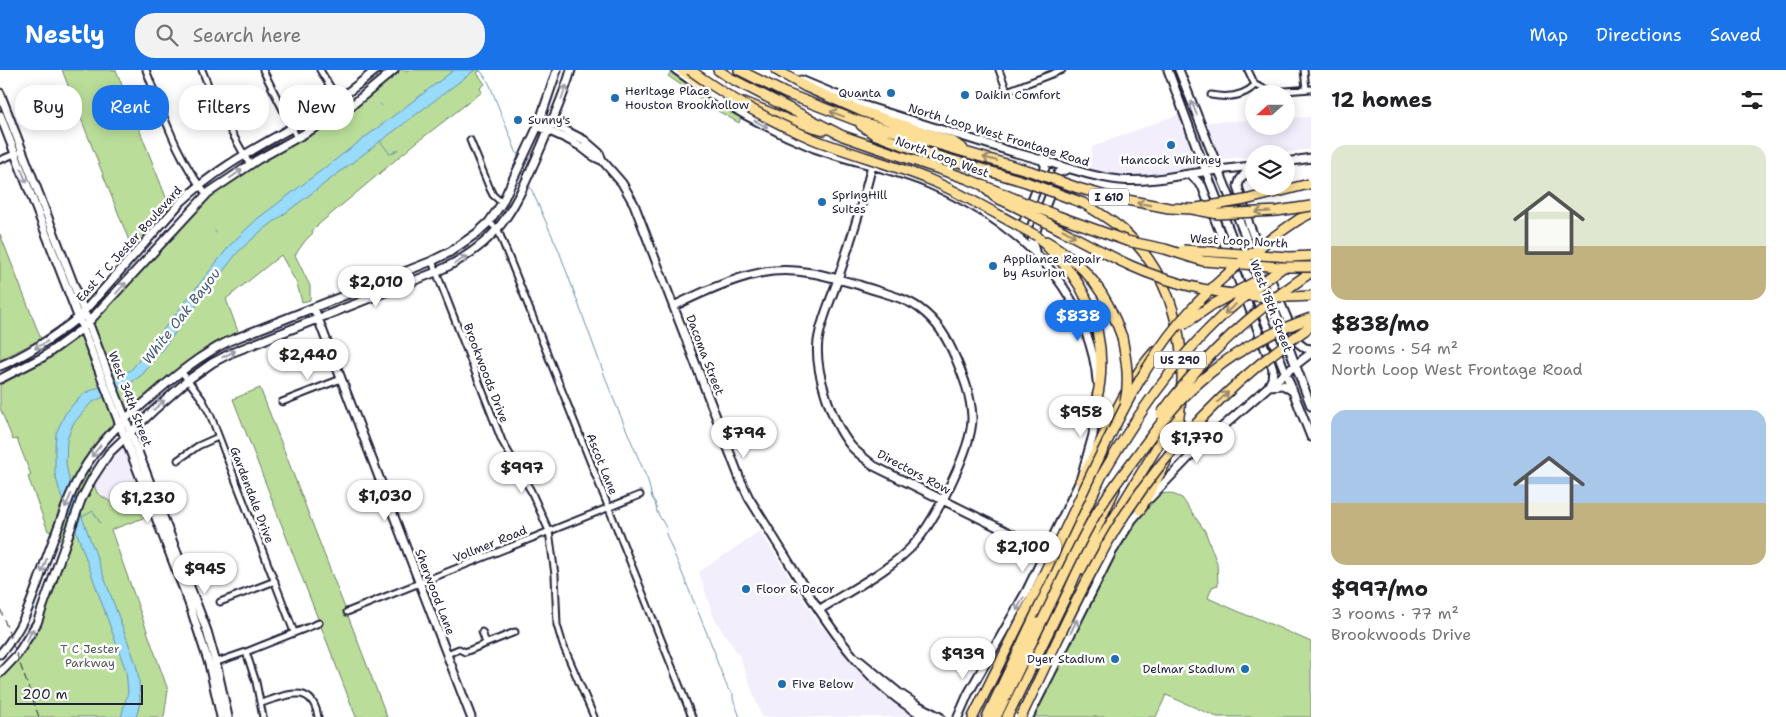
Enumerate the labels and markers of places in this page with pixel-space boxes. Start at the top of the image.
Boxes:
place label: Heritage Place Houston Brookhollow [625,83,750,113]
place label: Quanta [838,85,882,101]
marker: Quanta [885,87,897,99]
place label: Daikin Comfort [975,87,1061,103]
marker: Daikin Comfort [959,89,971,101]
marker: Heritage Place Houston Brookhollow [609,92,621,104]
place label: Sunny's [528,112,571,128]
marker: Sunny's [512,114,524,126]
marker: Hancock Whitney [1165,139,1177,151]
place label: Hancock Whitney [1120,152,1222,168]
place label: SpringHill Suites [832,187,888,217]
marker: SpringHill Suites [816,196,828,208]
place label: Appliance Repair by Asurion [1003,251,1101,281]
marker: Appliance Repair by Asurion [987,260,999,272]
pin: $2,010 [335,266,417,308]
pin: $838 [1048,300,1108,342]
pin: $2,440 [267,338,349,381]
pin: $958 [1051,396,1111,438]
pin: $794 [714,416,774,459]
pin: $1,770 [1156,422,1238,464]
pin: $997 [492,452,552,494]
pin: $1,030 [344,480,426,522]
pin: $1,230 [107,482,189,524]
pin: $2,100 [982,530,1064,573]
pin: $945 [175,552,235,595]
place label: Floor & Decor [756,581,835,597]
marker: Floor & Decor [740,583,752,595]
pin: $939 [933,638,993,680]
place label: Dyer Stadium [1027,651,1105,667]
marker: Dyer Stadium [1109,653,1121,665]
place label: Delmar Stadium [1143,661,1235,677]
marker: Delmar Stadium [1239,663,1251,675]
place label: Five Below [792,676,854,692]
marker: Five Below [776,678,788,690]

